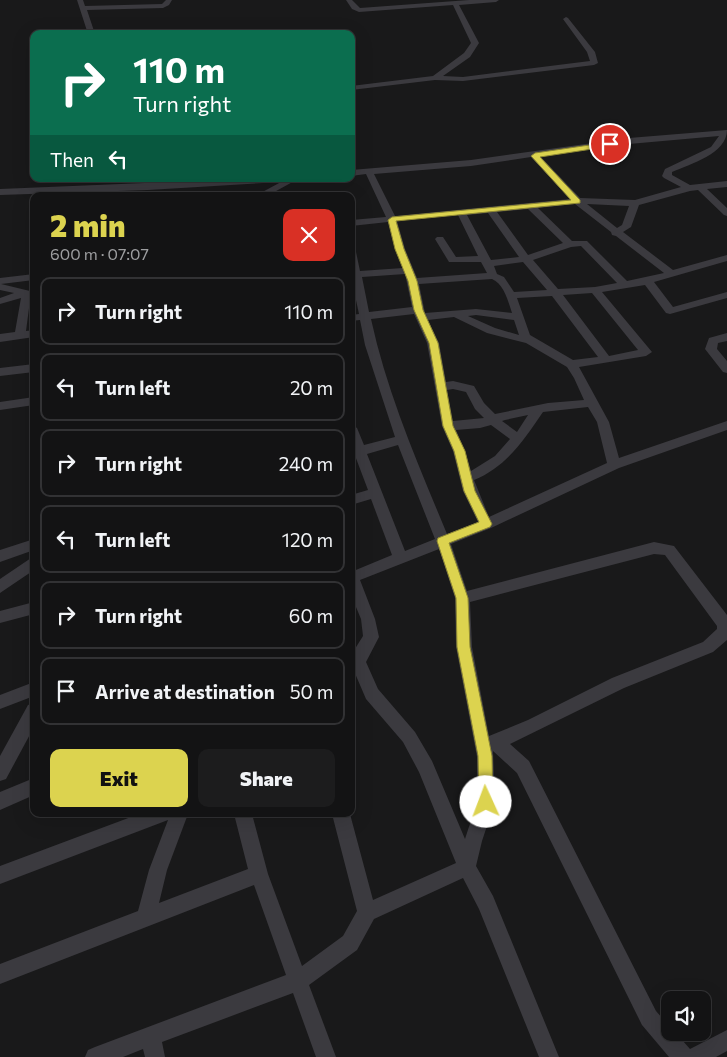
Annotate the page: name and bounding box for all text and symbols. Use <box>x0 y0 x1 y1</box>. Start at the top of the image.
text: 110 m <box>133 47 225 90</box>
icon: right <box>50 50 115 115</box>
text: Turn right <box>133 90 231 117</box>
pin <box>589 123 631 165</box>
icon: arrive <box>596 130 624 158</box>
icon: left <box>104 145 132 173</box>
text: Then <box>50 148 94 171</box>
text: 2 min <box>50 206 125 243</box>
button: close <box>283 209 335 261</box>
text: 600 m · 07:07 <box>50 244 149 263</box>
icon: right <box>52 297 80 325</box>
text: Turn right <box>95 300 182 323</box>
text: 110 m <box>284 300 333 323</box>
icon: left <box>52 373 80 401</box>
text: Turn left <box>95 376 170 399</box>
text: 20 m <box>290 376 333 399</box>
icon: right <box>52 449 80 477</box>
text: Turn right <box>95 452 182 475</box>
text: 240 m <box>279 452 333 475</box>
icon: left <box>52 525 80 553</box>
text: Turn left <box>95 528 170 551</box>
text: 120 m <box>282 528 333 551</box>
icon: right <box>52 601 80 629</box>
text: Turn right <box>95 604 182 627</box>
text: 60 m <box>289 604 333 627</box>
icon: arrive <box>52 677 80 705</box>
text: Arrive at destination <box>95 680 275 703</box>
text: 50 m <box>290 680 333 703</box>
button: Exit <box>50 749 188 807</box>
button: Share <box>198 749 335 807</box>
position arrow <box>459 775 511 827</box>
map controls <box>661 991 711 1041</box>
button: sound <box>661 991 711 1041</box>

